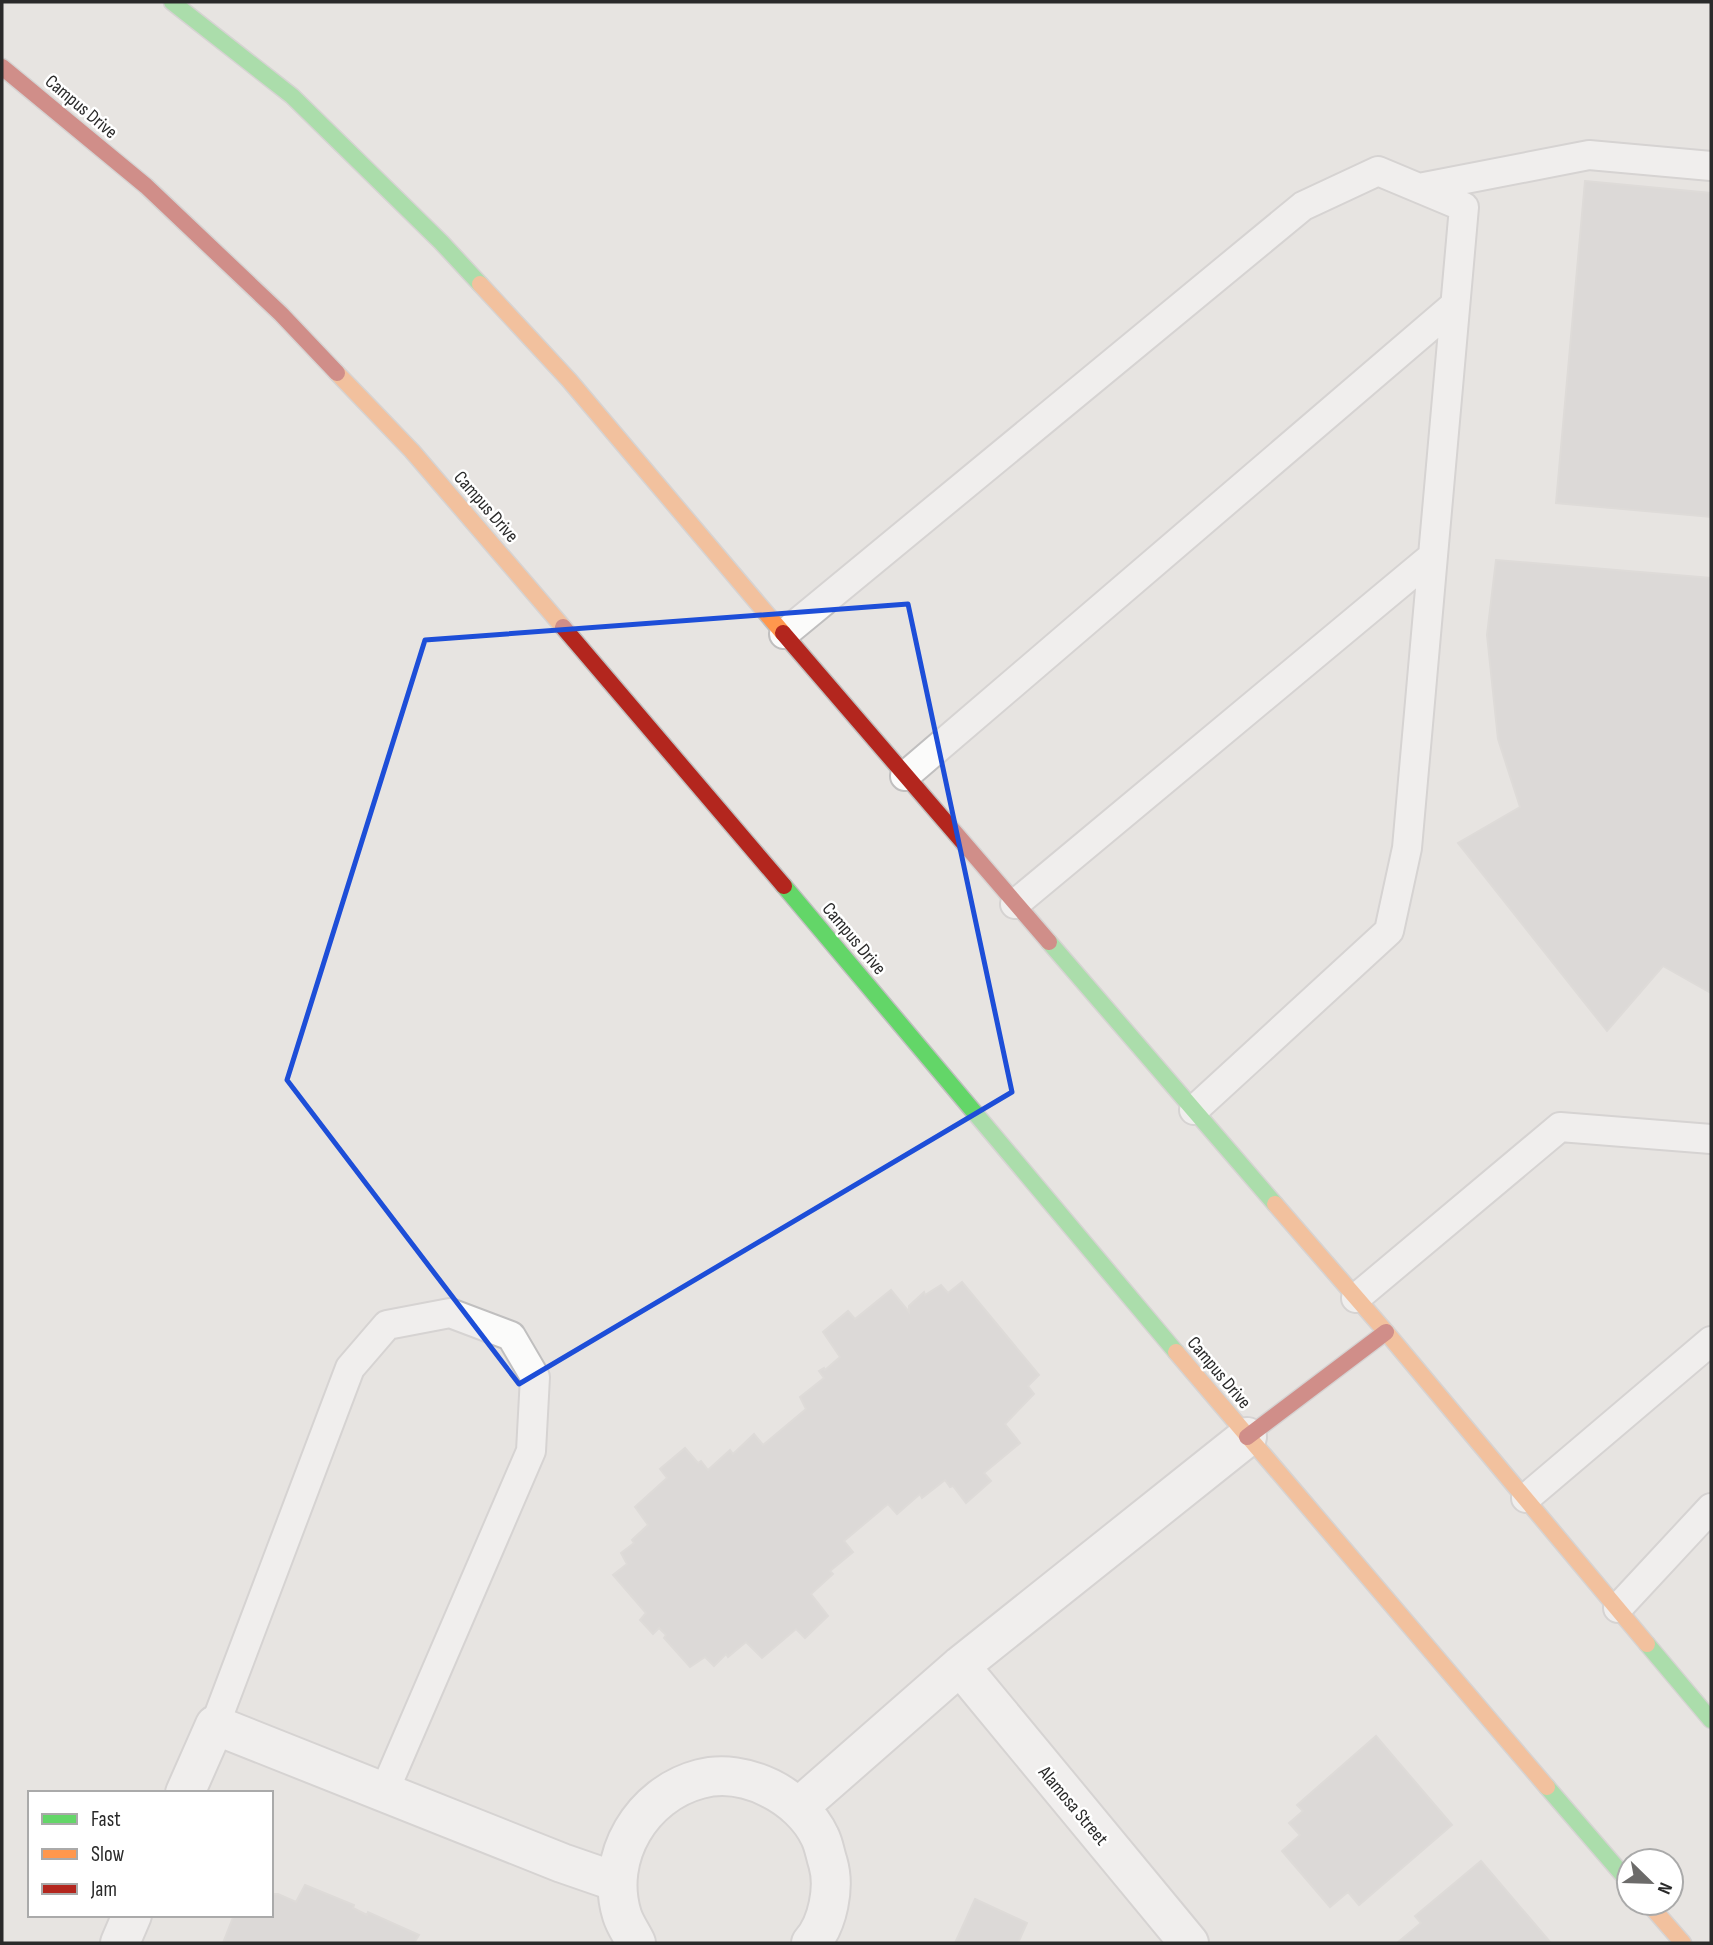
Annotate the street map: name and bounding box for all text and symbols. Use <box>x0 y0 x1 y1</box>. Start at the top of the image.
street label: Campus Drive <box>40 70 122 144</box>
street label: Campus Drive <box>449 467 523 547</box>
street label: Campus Drive <box>817 898 891 980</box>
street label: Campus Drive <box>1182 1332 1256 1414</box>
street label: Alamosa Street <box>1032 1761 1113 1850</box>
legend <box>28 1791 273 1917</box>
text: Fast <box>91 1807 121 1832</box>
text: Slow <box>91 1842 125 1867</box>
north arrow <box>1615 1847 1685 1917</box>
text: Jam <box>90 1877 117 1902</box>
text: N <box>1652 1879 1677 1897</box>

